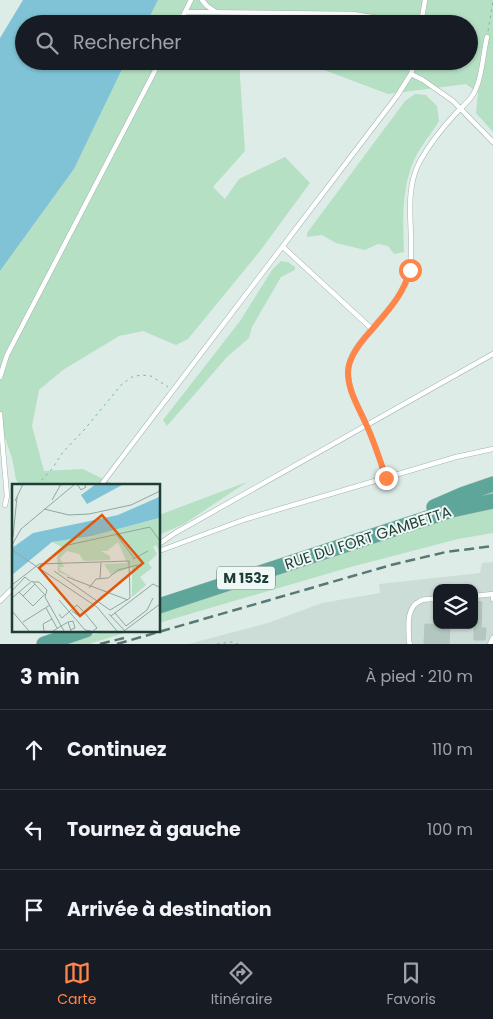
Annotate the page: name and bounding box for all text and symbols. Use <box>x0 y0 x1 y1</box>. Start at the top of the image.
search box <box>15 15 478 70</box>
icon: search <box>33 29 61 57</box>
text: Rechercher <box>73 29 181 56</box>
route start <box>399 259 422 282</box>
route end <box>375 467 398 490</box>
inset map <box>12 484 160 632</box>
street label: RUE DU FORT GAMBETTA <box>282 501 454 574</box>
road number: M 153z <box>217 566 275 590</box>
map controls <box>433 584 478 629</box>
button: layers <box>433 584 478 629</box>
text: 3 min <box>20 662 80 691</box>
text: À pied · 210 m <box>365 665 473 688</box>
icon: ahead <box>20 736 48 764</box>
text: Continuez <box>67 736 166 763</box>
text: 110 m <box>432 738 473 761</box>
icon: left <box>20 816 48 844</box>
text: Tournez à gauche <box>67 816 241 843</box>
text: 100 m <box>427 818 473 841</box>
icon: arrive <box>20 896 48 924</box>
text: Arrivée à destination <box>67 896 272 923</box>
tab: Carte <box>57 959 96 1010</box>
tab: Itinéraire <box>211 959 272 1010</box>
tab: Favoris <box>387 959 436 1010</box>

